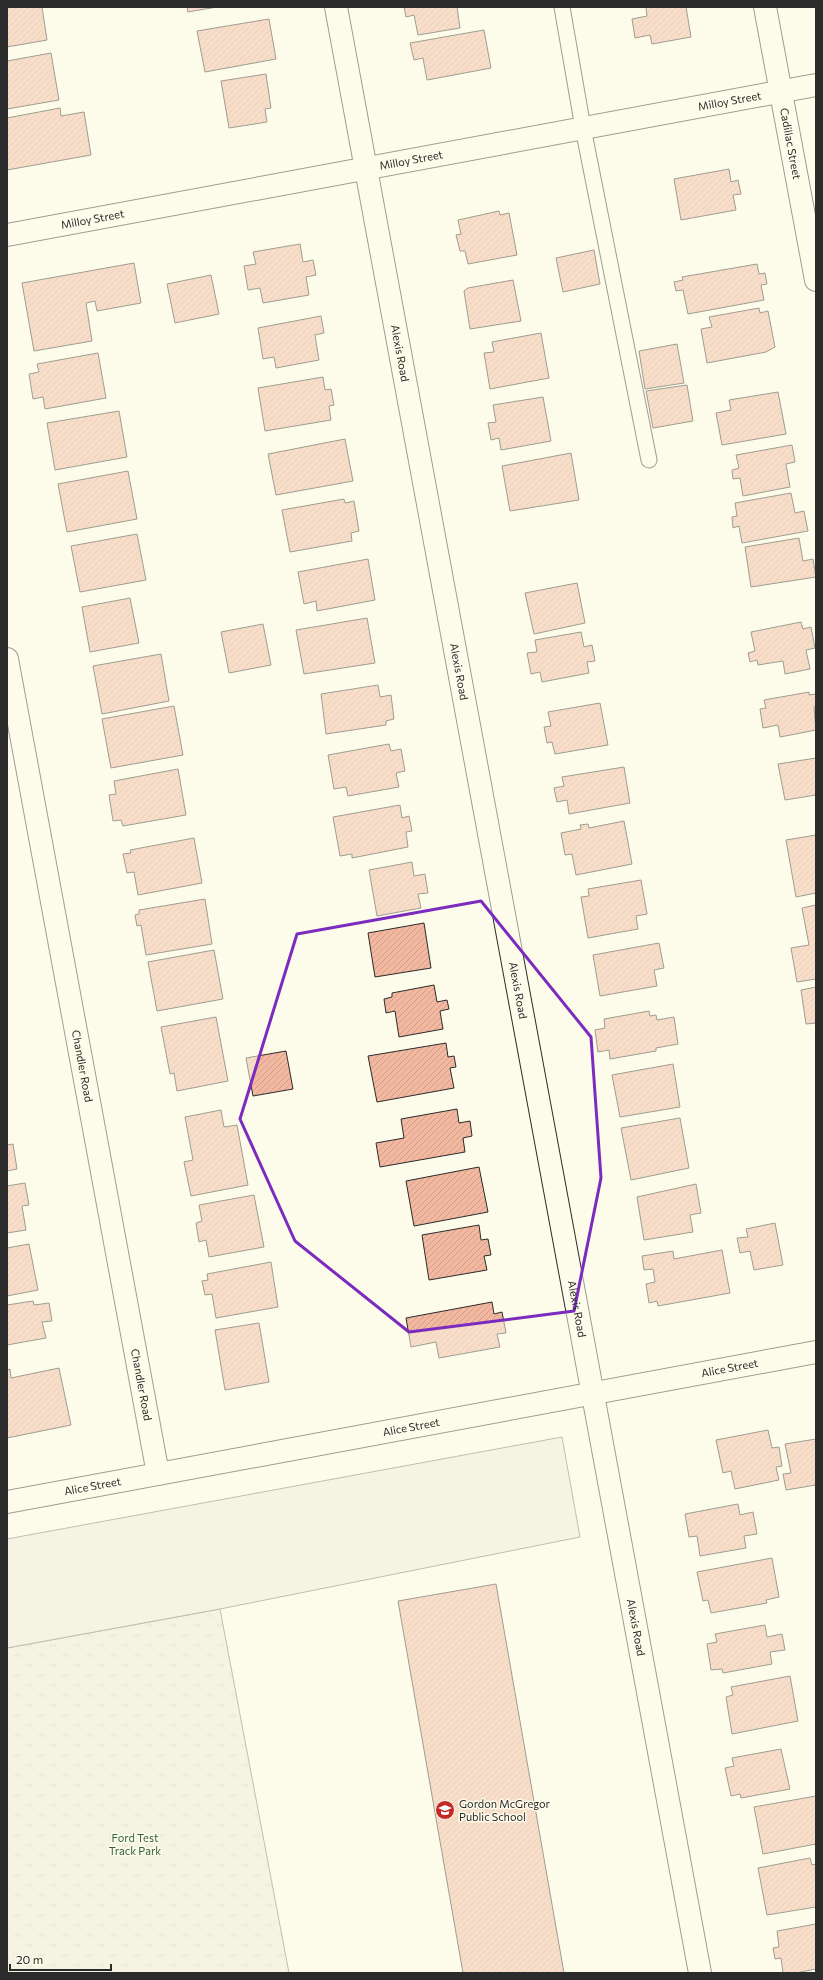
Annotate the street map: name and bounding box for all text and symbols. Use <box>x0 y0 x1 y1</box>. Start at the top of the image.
street label: Milloy Street <box>697 88 763 113</box>
street label: Cadillac Street <box>778 107 804 181</box>
street label: Milloy Street <box>378 147 444 172</box>
street label: Milloy Street <box>60 206 126 231</box>
street label: Alexis Road <box>389 323 412 383</box>
street label: Alexis Road <box>448 642 471 701</box>
street label: Alexis Road <box>507 961 530 1020</box>
street label: Chandler Road <box>70 1029 96 1103</box>
street label: Alexis Road <box>566 1279 589 1338</box>
street label: Chandler Road <box>129 1347 155 1422</box>
street label: Alice Street <box>700 1356 760 1379</box>
street label: Alice Street <box>381 1415 441 1438</box>
street label: Alice Street <box>63 1474 122 1497</box>
street label: Alexis Road <box>625 1598 648 1657</box>
place label: Gordon McGregor Public School <box>459 1797 551 1823</box>
school or university icon: Gordon McGregor Public School <box>434 1799 456 1821</box>
park label: Ford Test Track Park <box>109 1831 161 1857</box>
scale bar <box>10 1946 111 1972</box>
text: 20 m <box>16 1952 43 1966</box>

